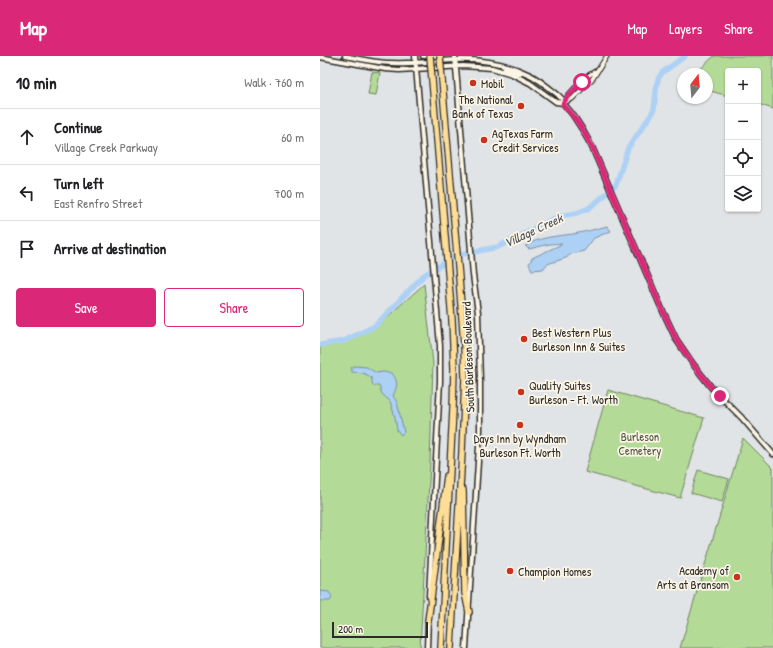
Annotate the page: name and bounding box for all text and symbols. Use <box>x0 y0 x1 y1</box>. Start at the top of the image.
text: Map <box>20 15 47 41</box>
text: Map <box>627 19 647 38</box>
text: Layers <box>669 19 702 38</box>
text: Share <box>724 19 753 38</box>
north arrow <box>677 68 713 104</box>
map controls <box>725 68 761 212</box>
button: + <box>725 68 761 104</box>
text: 10 min <box>16 71 57 94</box>
text: Walk · 760 m <box>244 73 304 91</box>
route start <box>573 73 591 91</box>
place label: Mobil <box>481 75 505 92</box>
marker: Mobil <box>468 78 478 88</box>
place label: The National Bank of Texas <box>452 91 514 122</box>
marker: The National Bank of Texas <box>516 101 526 111</box>
button: − <box>725 104 761 140</box>
text: Continue <box>54 117 102 138</box>
place label: AgTexas Farm Credit Services <box>492 125 559 156</box>
icon: ahead <box>16 126 38 148</box>
text: 60 m <box>281 128 304 146</box>
marker: AgTexas Farm Credit Services <box>479 135 489 145</box>
text: Village Creek Parkway <box>54 138 158 156</box>
button: locate <box>725 140 761 176</box>
text: Turn left <box>54 173 104 194</box>
button: layers <box>725 176 761 212</box>
icon: left <box>16 182 38 204</box>
text: 700 m <box>274 184 304 202</box>
text: East Renfro Street <box>54 194 142 212</box>
water label: Village Creek <box>501 208 567 252</box>
icon: arrive <box>16 238 38 260</box>
text: Arrive at destination <box>54 238 166 259</box>
button: Save <box>16 288 156 327</box>
button: Share <box>164 288 304 327</box>
street label: South Burleson Boulevard <box>458 301 478 413</box>
place label: Best Western Plus Burleson Inn & Suites <box>532 324 626 355</box>
marker: Best Western Plus Burleson Inn & Suites <box>519 334 529 344</box>
place label: Quality Suites Burleson - Ft. Worth <box>529 377 618 408</box>
marker: Quality Suites Burleson - Ft. Worth <box>516 387 526 397</box>
route end <box>711 387 729 405</box>
marker: Days Inn by Wyndham Burleson Ft. Worth <box>515 420 525 430</box>
park label: Burleson Cemetery <box>619 428 661 459</box>
place label: Days Inn by Wyndham Burleson Ft. Worth <box>474 430 566 461</box>
place label: Academy of Arts at Bransom <box>657 562 730 593</box>
place label: Champion Homes <box>518 563 592 580</box>
marker: Champion Homes <box>505 566 515 576</box>
marker: Academy of Arts at Bransom <box>732 572 742 582</box>
scale bar <box>332 620 428 639</box>
text: 200 m <box>338 622 363 636</box>

